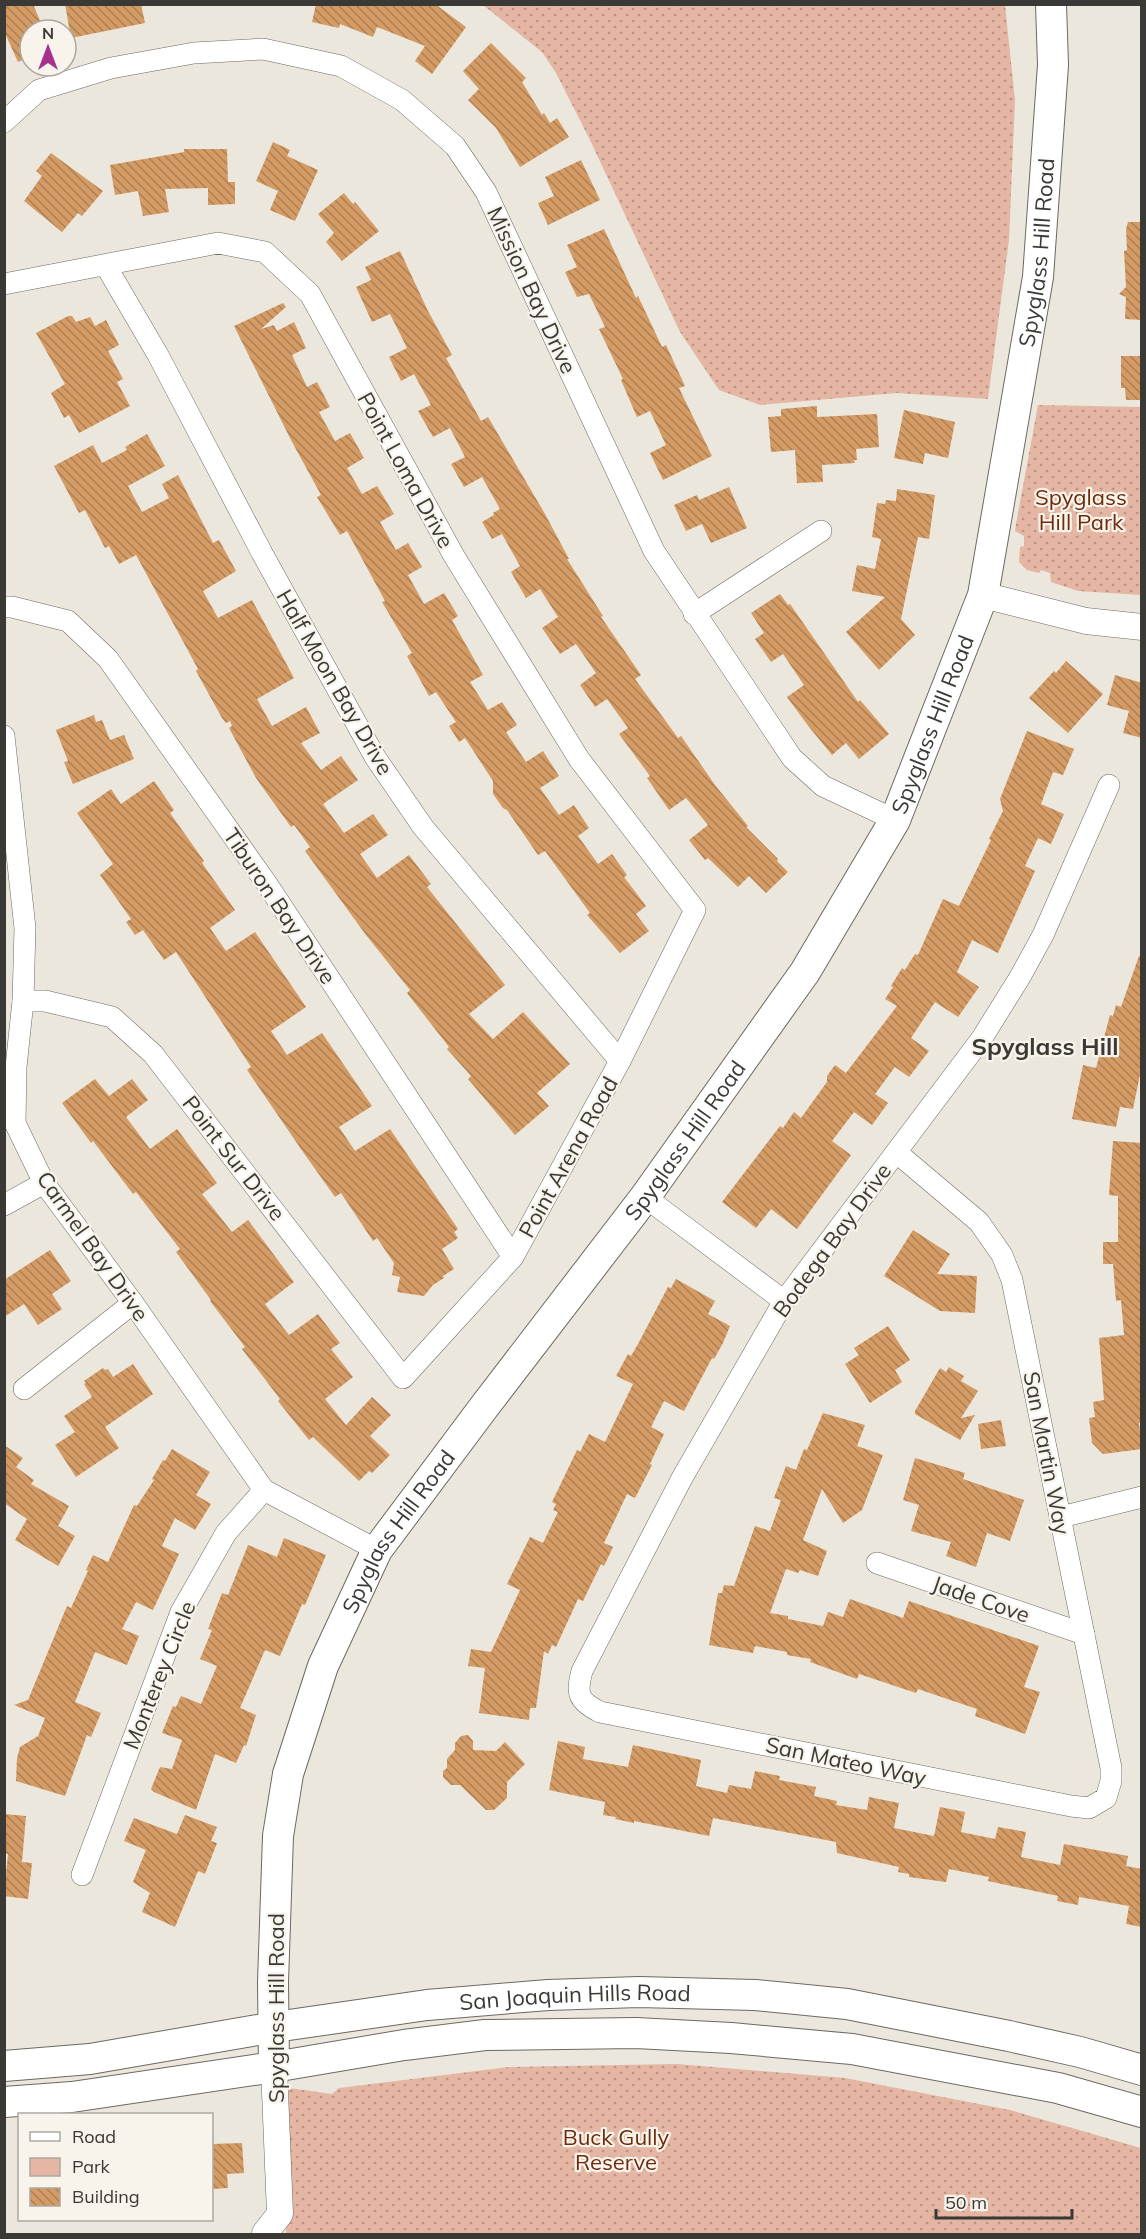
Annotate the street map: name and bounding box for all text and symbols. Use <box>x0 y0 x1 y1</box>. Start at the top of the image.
north arrow <box>18 18 78 78</box>
text: N <box>42 23 54 43</box>
street label: Spyglass Hill Road <box>1012 157 1060 349</box>
street label: Mission Bay Drive <box>481 202 583 378</box>
street label: Point Loma Drive <box>352 387 460 553</box>
park label: Spyglass Hill Park <box>1035 483 1127 536</box>
street label: Half Moon Bay Drive <box>270 584 400 780</box>
street label: Spyglass Hill Road <box>885 631 980 818</box>
street label: Tiburon Bay Drive <box>217 823 343 989</box>
district label: Spyglass Hill <box>972 1031 1118 1061</box>
street label: Spyglass Hill Road <box>618 1055 752 1226</box>
street label: Point Arena Road <box>512 1072 624 1242</box>
street label: Point Sur Drive <box>176 1090 292 1226</box>
street label: Bodega Bay Drive <box>767 1158 897 1322</box>
street label: Carmel Bay Drive <box>31 1166 155 1326</box>
street label: San Martin Way <box>1017 1369 1077 1537</box>
street label: Spyglass Hill Road <box>335 1444 461 1618</box>
street label: Jade Cove <box>928 1569 1034 1629</box>
street label: Monterey Circle <box>117 1597 201 1753</box>
street label: San Mateo Way <box>763 1730 929 1792</box>
street label: Spyglass Hill Road <box>262 1913 290 2103</box>
street label: San Joaquin Hills Road <box>458 1978 691 2016</box>
legend <box>18 2113 213 2221</box>
park label: Buck Gully Reserve <box>563 2123 670 2176</box>
text: Road <box>72 2125 116 2148</box>
text: Park <box>72 2155 111 2178</box>
scale bar <box>936 2182 1072 2220</box>
text: Building <box>72 2185 140 2208</box>
text: 50 m <box>945 2191 987 2214</box>

